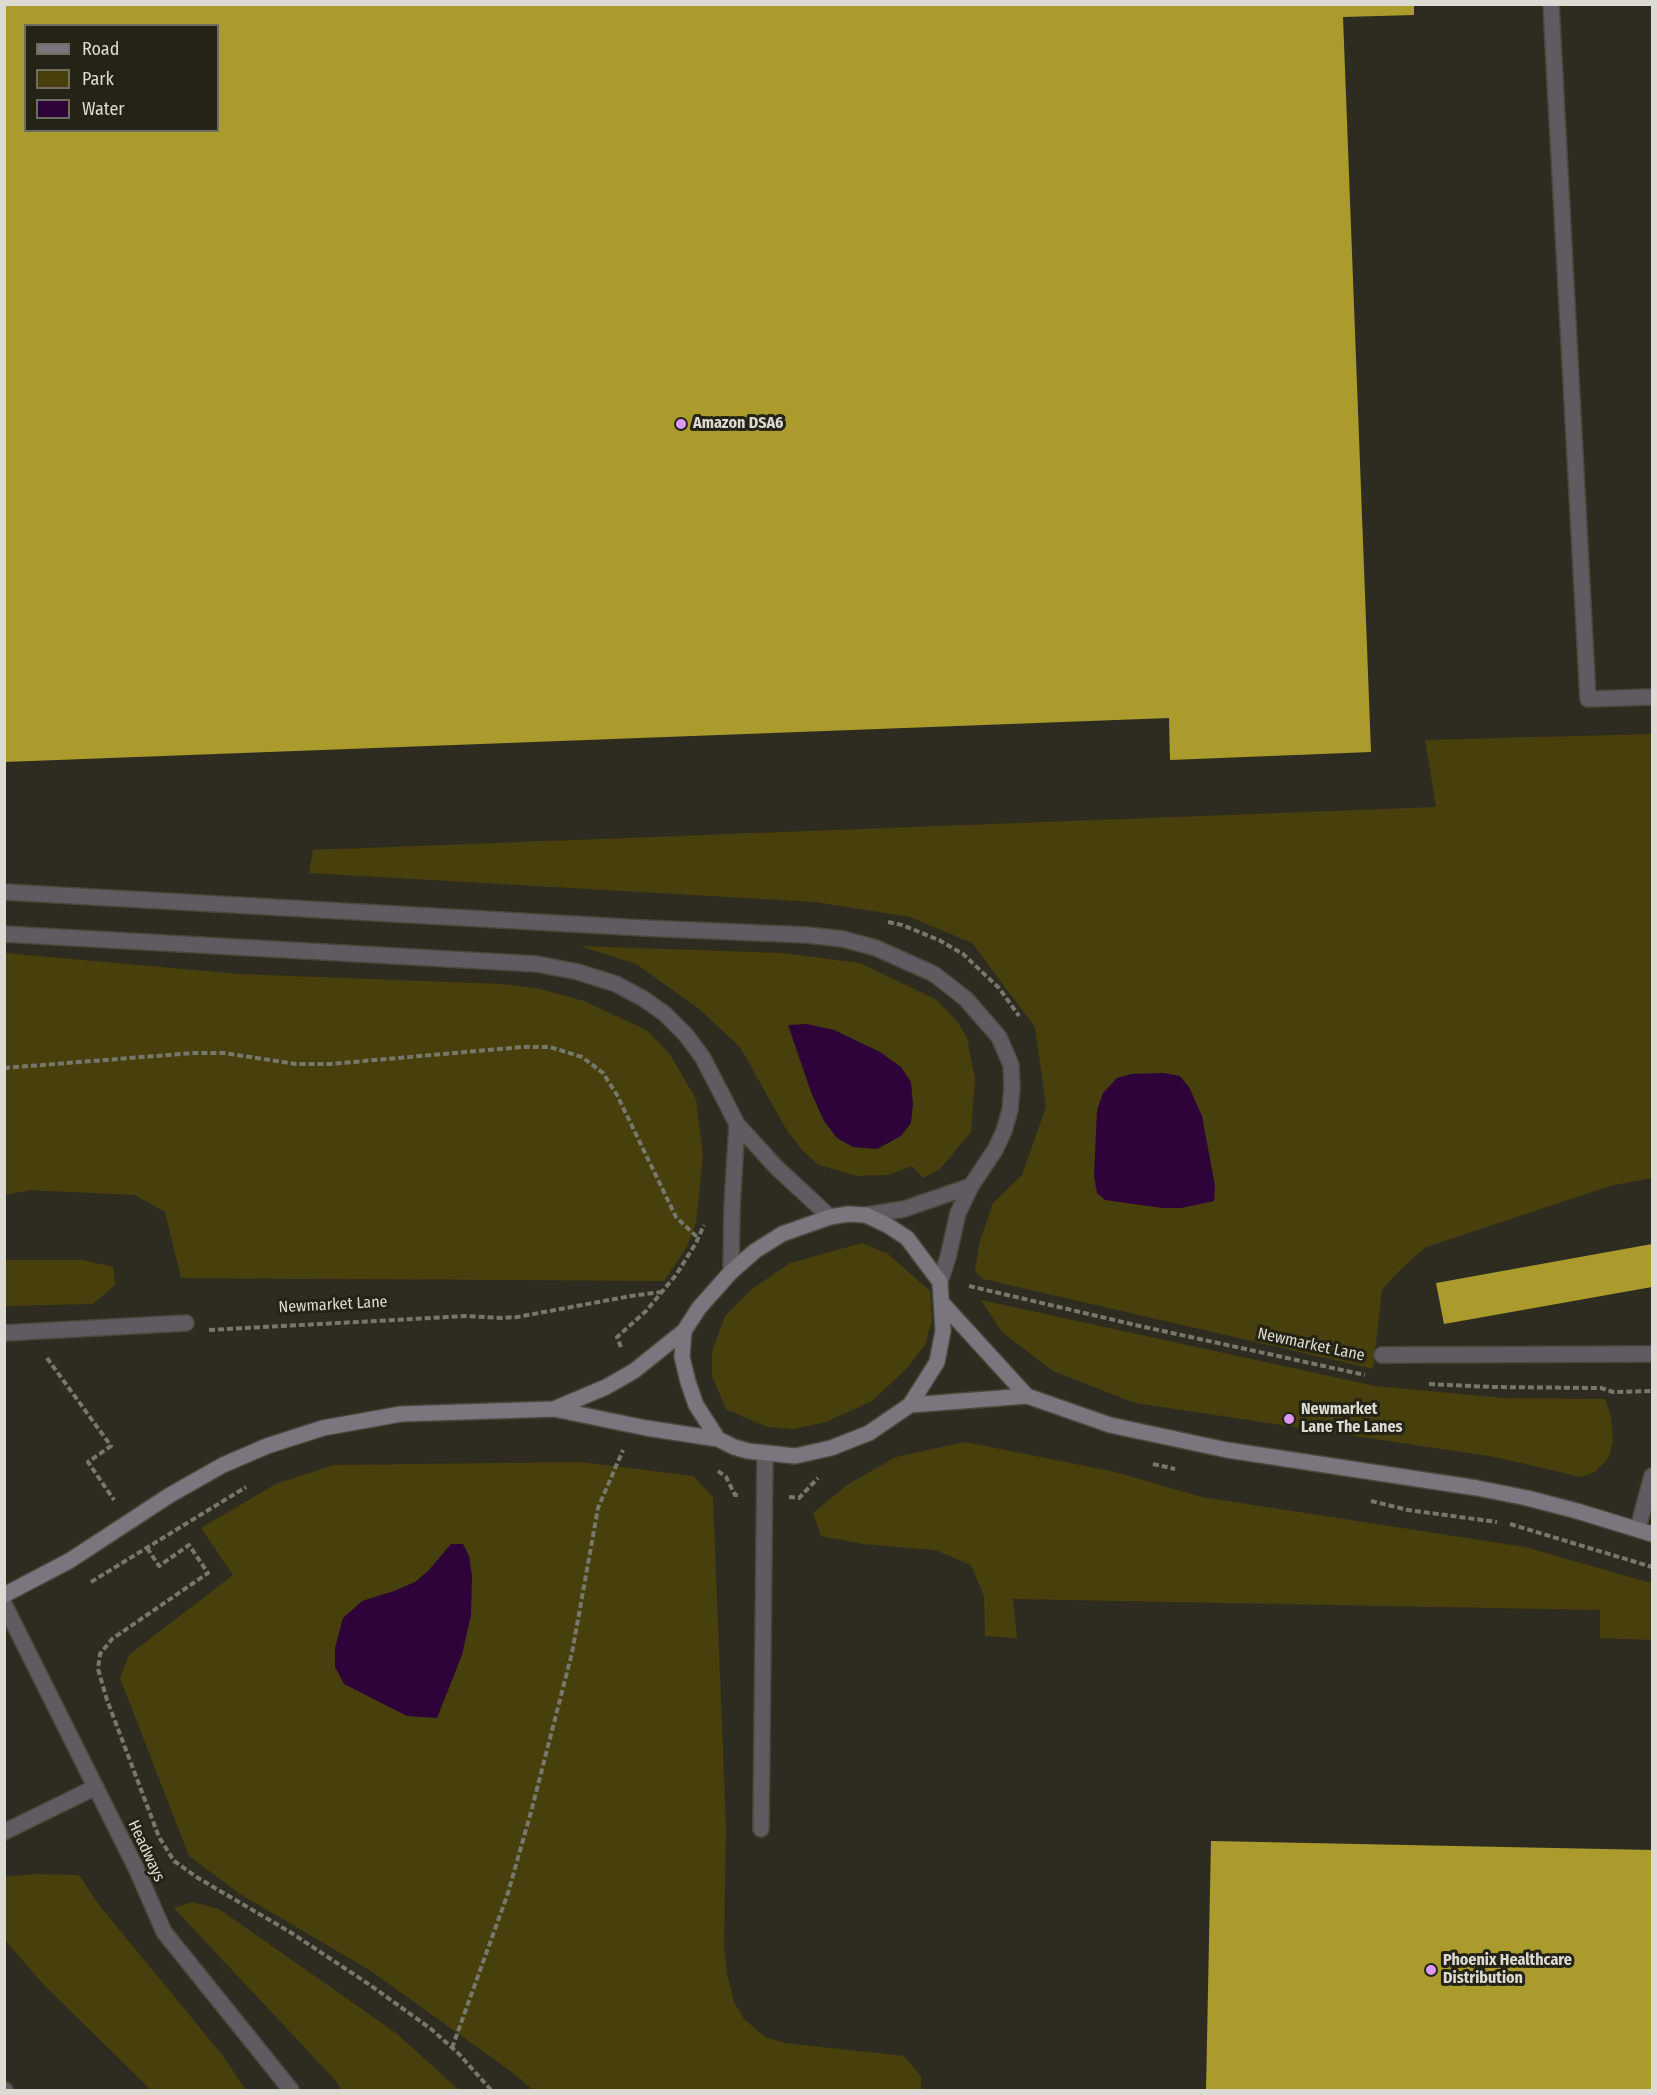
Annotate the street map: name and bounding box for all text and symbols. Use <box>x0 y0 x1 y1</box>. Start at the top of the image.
legend <box>24 24 219 132</box>
text: Road <box>82 38 119 60</box>
text: Park <box>82 68 114 90</box>
text: Water <box>82 98 125 120</box>
place label: Amazon DSA6 <box>693 414 783 434</box>
marker: Amazon DSA6 <box>674 417 688 431</box>
street label: Newmarket Lane <box>278 1293 388 1317</box>
street label: Newmarket Lane <box>1256 1324 1366 1366</box>
place label: Newmarket Lane The Lanes <box>1301 1400 1403 1438</box>
marker: Newmarket Lane The Lanes <box>1282 1412 1296 1426</box>
street label: Headways <box>123 1817 169 1885</box>
place label: Phoenix Healthcare Distribution <box>1443 1951 1572 1989</box>
marker: Phoenix Healthcare Distribution <box>1424 1963 1438 1977</box>

